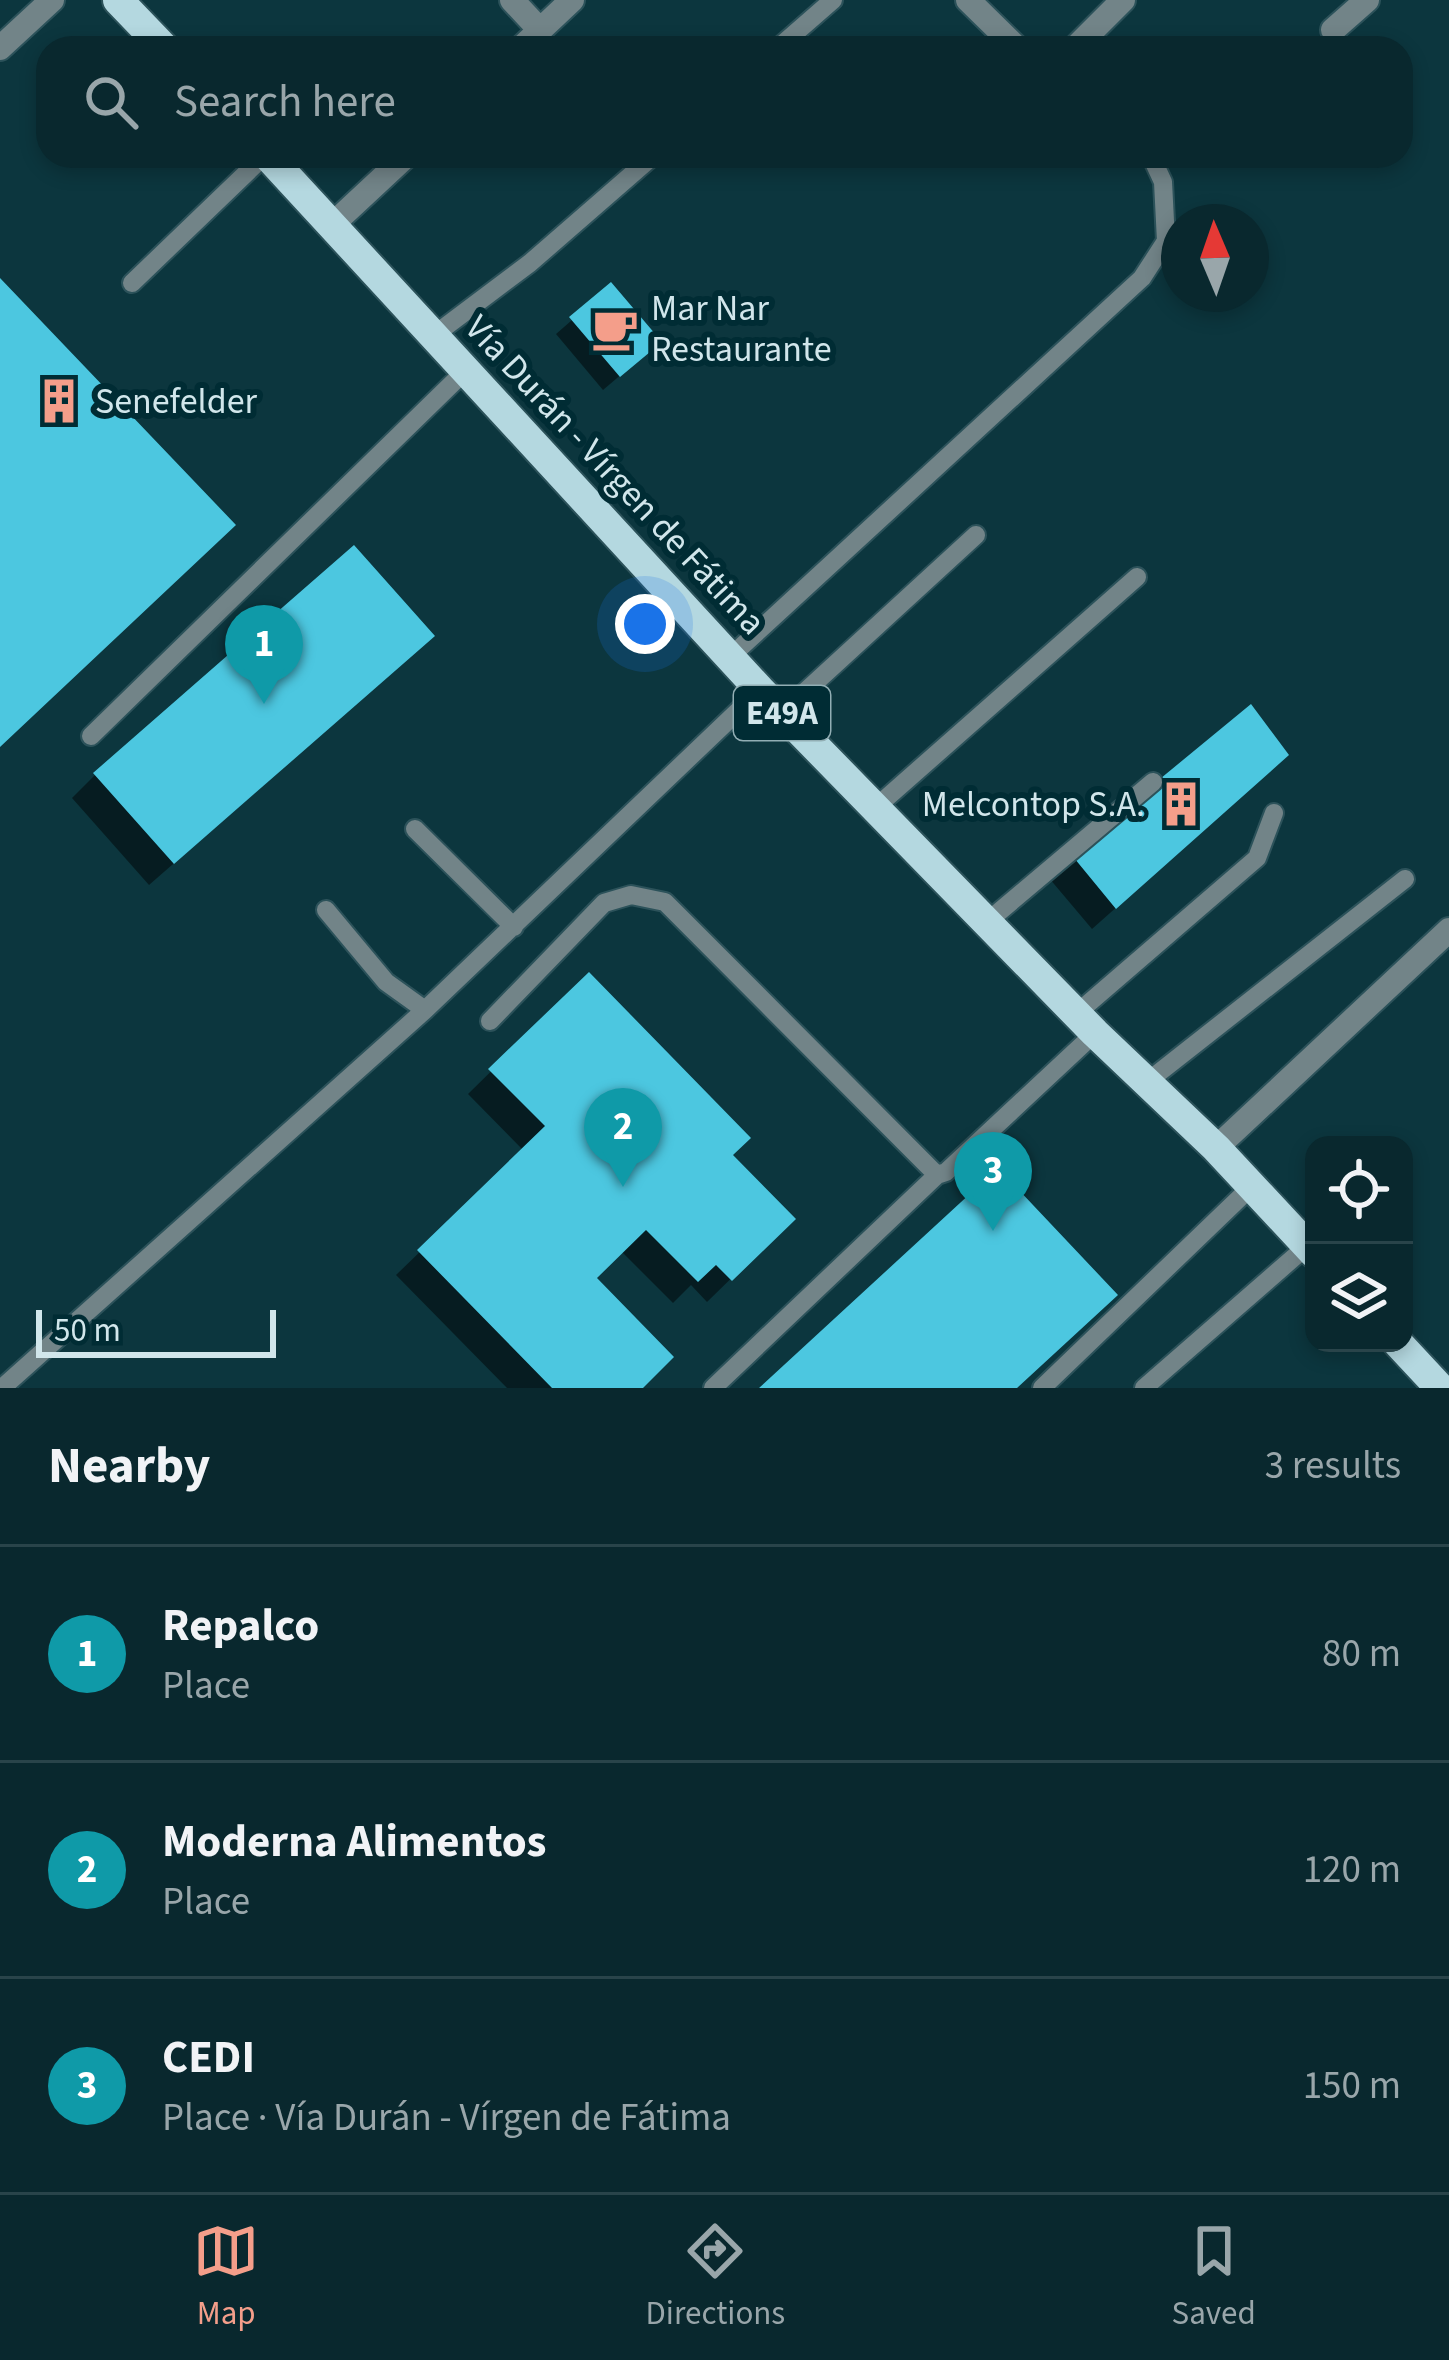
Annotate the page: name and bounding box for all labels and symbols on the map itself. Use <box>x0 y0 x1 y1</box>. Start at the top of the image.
north arrow <box>1161 204 1269 312</box>
place label: Mar Nar Restaurante <box>651 283 831 375</box>
street label: Vía Durán - Vírgen de Fátima <box>453 304 777 646</box>
cafe icon: Mar Nar Restaurante <box>590 304 640 354</box>
building icon: Senefelder <box>34 376 84 426</box>
place label: Senefelder <box>95 376 258 427</box>
your location <box>615 594 675 654</box>
pin: 1 <box>225 605 303 704</box>
road number: E49A <box>734 686 830 740</box>
place label: Melcontop S.A. <box>922 779 1145 830</box>
building icon: Melcontop S.A. <box>1156 779 1206 829</box>
pin: 2 <box>584 1088 662 1187</box>
pin: 3 <box>954 1132 1032 1231</box>
scale bar <box>36 1304 276 1357</box>

